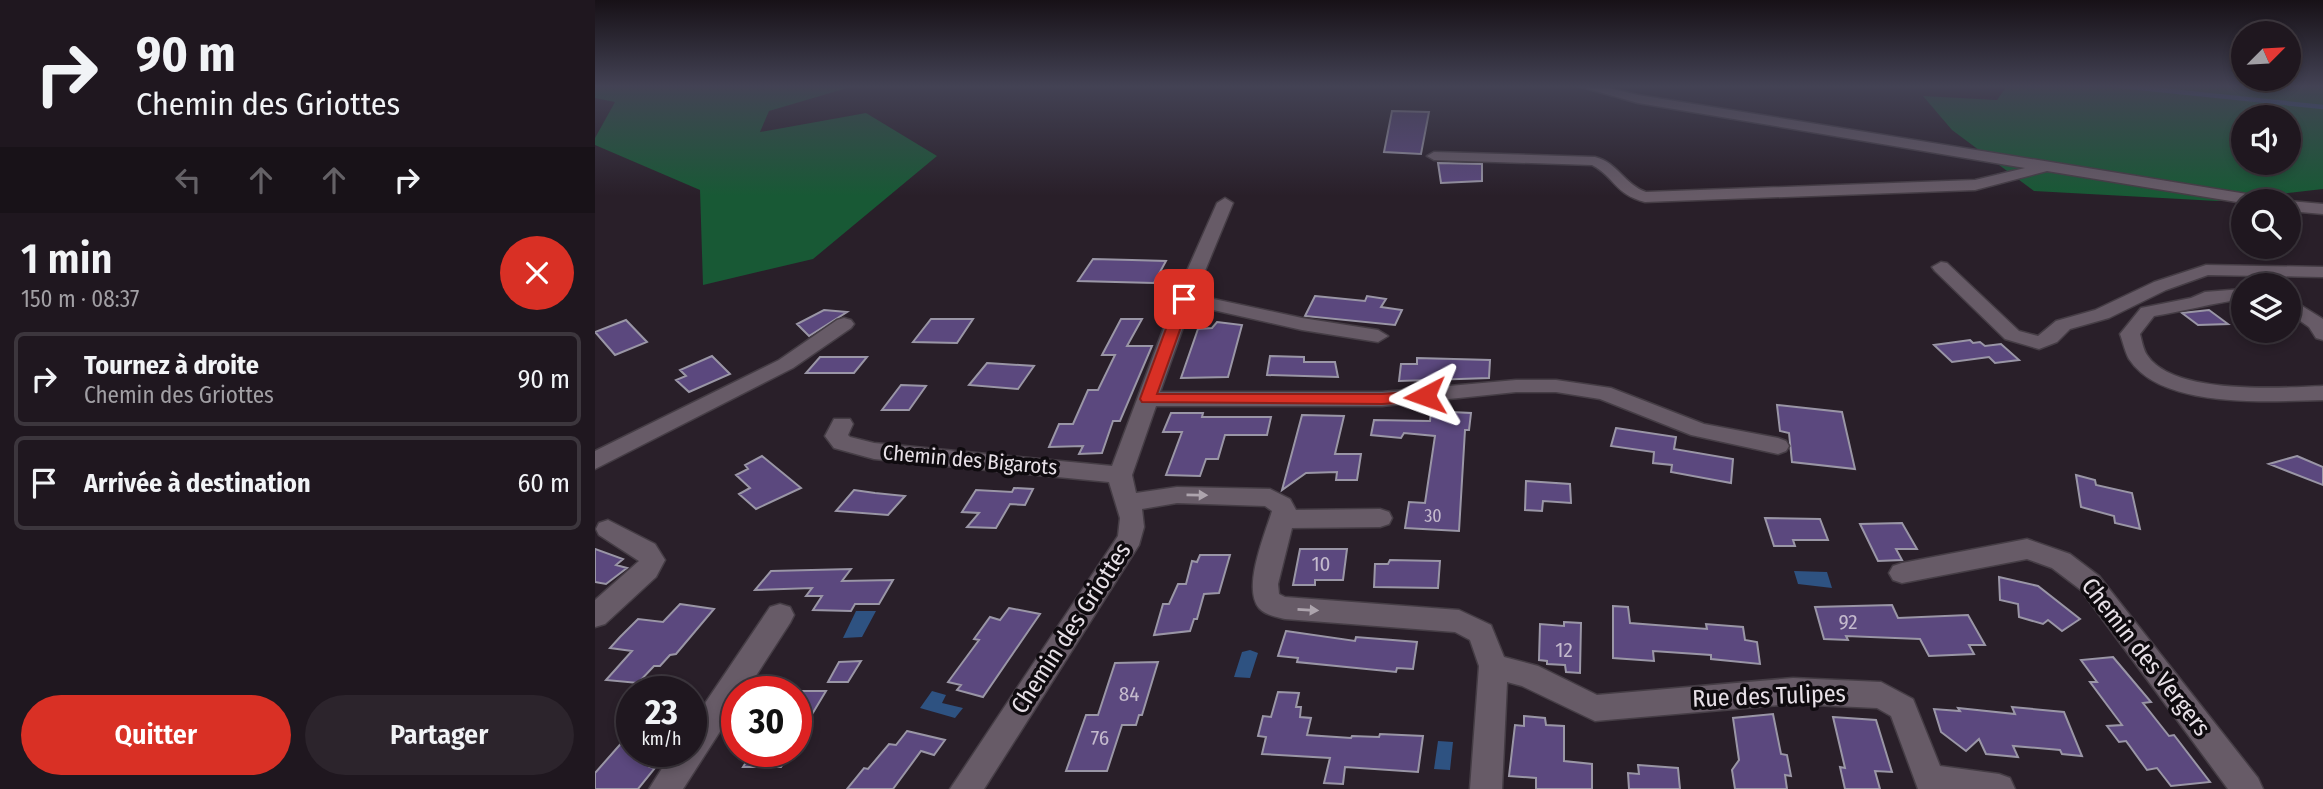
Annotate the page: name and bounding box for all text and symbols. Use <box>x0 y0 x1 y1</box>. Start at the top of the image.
north arrow <box>2231 21 2301 91</box>
map controls <box>2231 21 2301 343</box>
text: 90 m <box>136 25 236 84</box>
icon: right <box>21 28 112 119</box>
text: Chemin des Griottes <box>136 85 400 123</box>
button: sound <box>2231 105 2301 175</box>
icon: left <box>169 161 207 199</box>
icon: ahead <box>242 161 280 199</box>
icon: ahead <box>315 161 353 199</box>
icon: right <box>388 161 426 199</box>
button: search <box>2231 189 2301 259</box>
text: 1 min <box>21 234 112 284</box>
button: close <box>500 236 574 310</box>
pin <box>1154 269 1214 329</box>
button: layers <box>2231 273 2301 343</box>
icon: arrive <box>1165 280 1203 318</box>
text: 150 m · 08:37 <box>21 285 139 313</box>
text: Tournez à droite <box>84 350 259 381</box>
position arrow <box>1388 359 1462 433</box>
icon: right <box>25 360 63 398</box>
text: 90 m <box>518 364 570 395</box>
text: Chemin des Griottes <box>84 381 274 409</box>
street label: Chemin des Bigarots <box>882 439 1058 481</box>
icon: arrive <box>25 464 63 502</box>
text: Arrivée à destination <box>84 468 311 499</box>
text: 60 m <box>517 468 570 499</box>
one-way arrow <box>1187 489 1209 501</box>
house number: 30 <box>1424 505 1442 527</box>
street label: Chemin des Griottes <box>1005 537 1137 719</box>
house number: 10 <box>1311 551 1331 577</box>
street label: Chemin des Vergers <box>2076 573 2216 741</box>
one-way arrow <box>1297 604 1319 615</box>
house number: 92 <box>1838 609 1858 635</box>
house number: 12 <box>1555 637 1573 663</box>
speed limit sign: 30 <box>721 676 812 767</box>
street label: Rue des Tulipes <box>1692 679 1846 713</box>
house number: 84 <box>1119 681 1139 707</box>
text: 23 <box>645 691 678 733</box>
button: Quitter <box>21 695 291 775</box>
button: Partager <box>305 695 574 775</box>
house number: 76 <box>1091 725 1109 751</box>
text: km/h <box>641 728 682 750</box>

